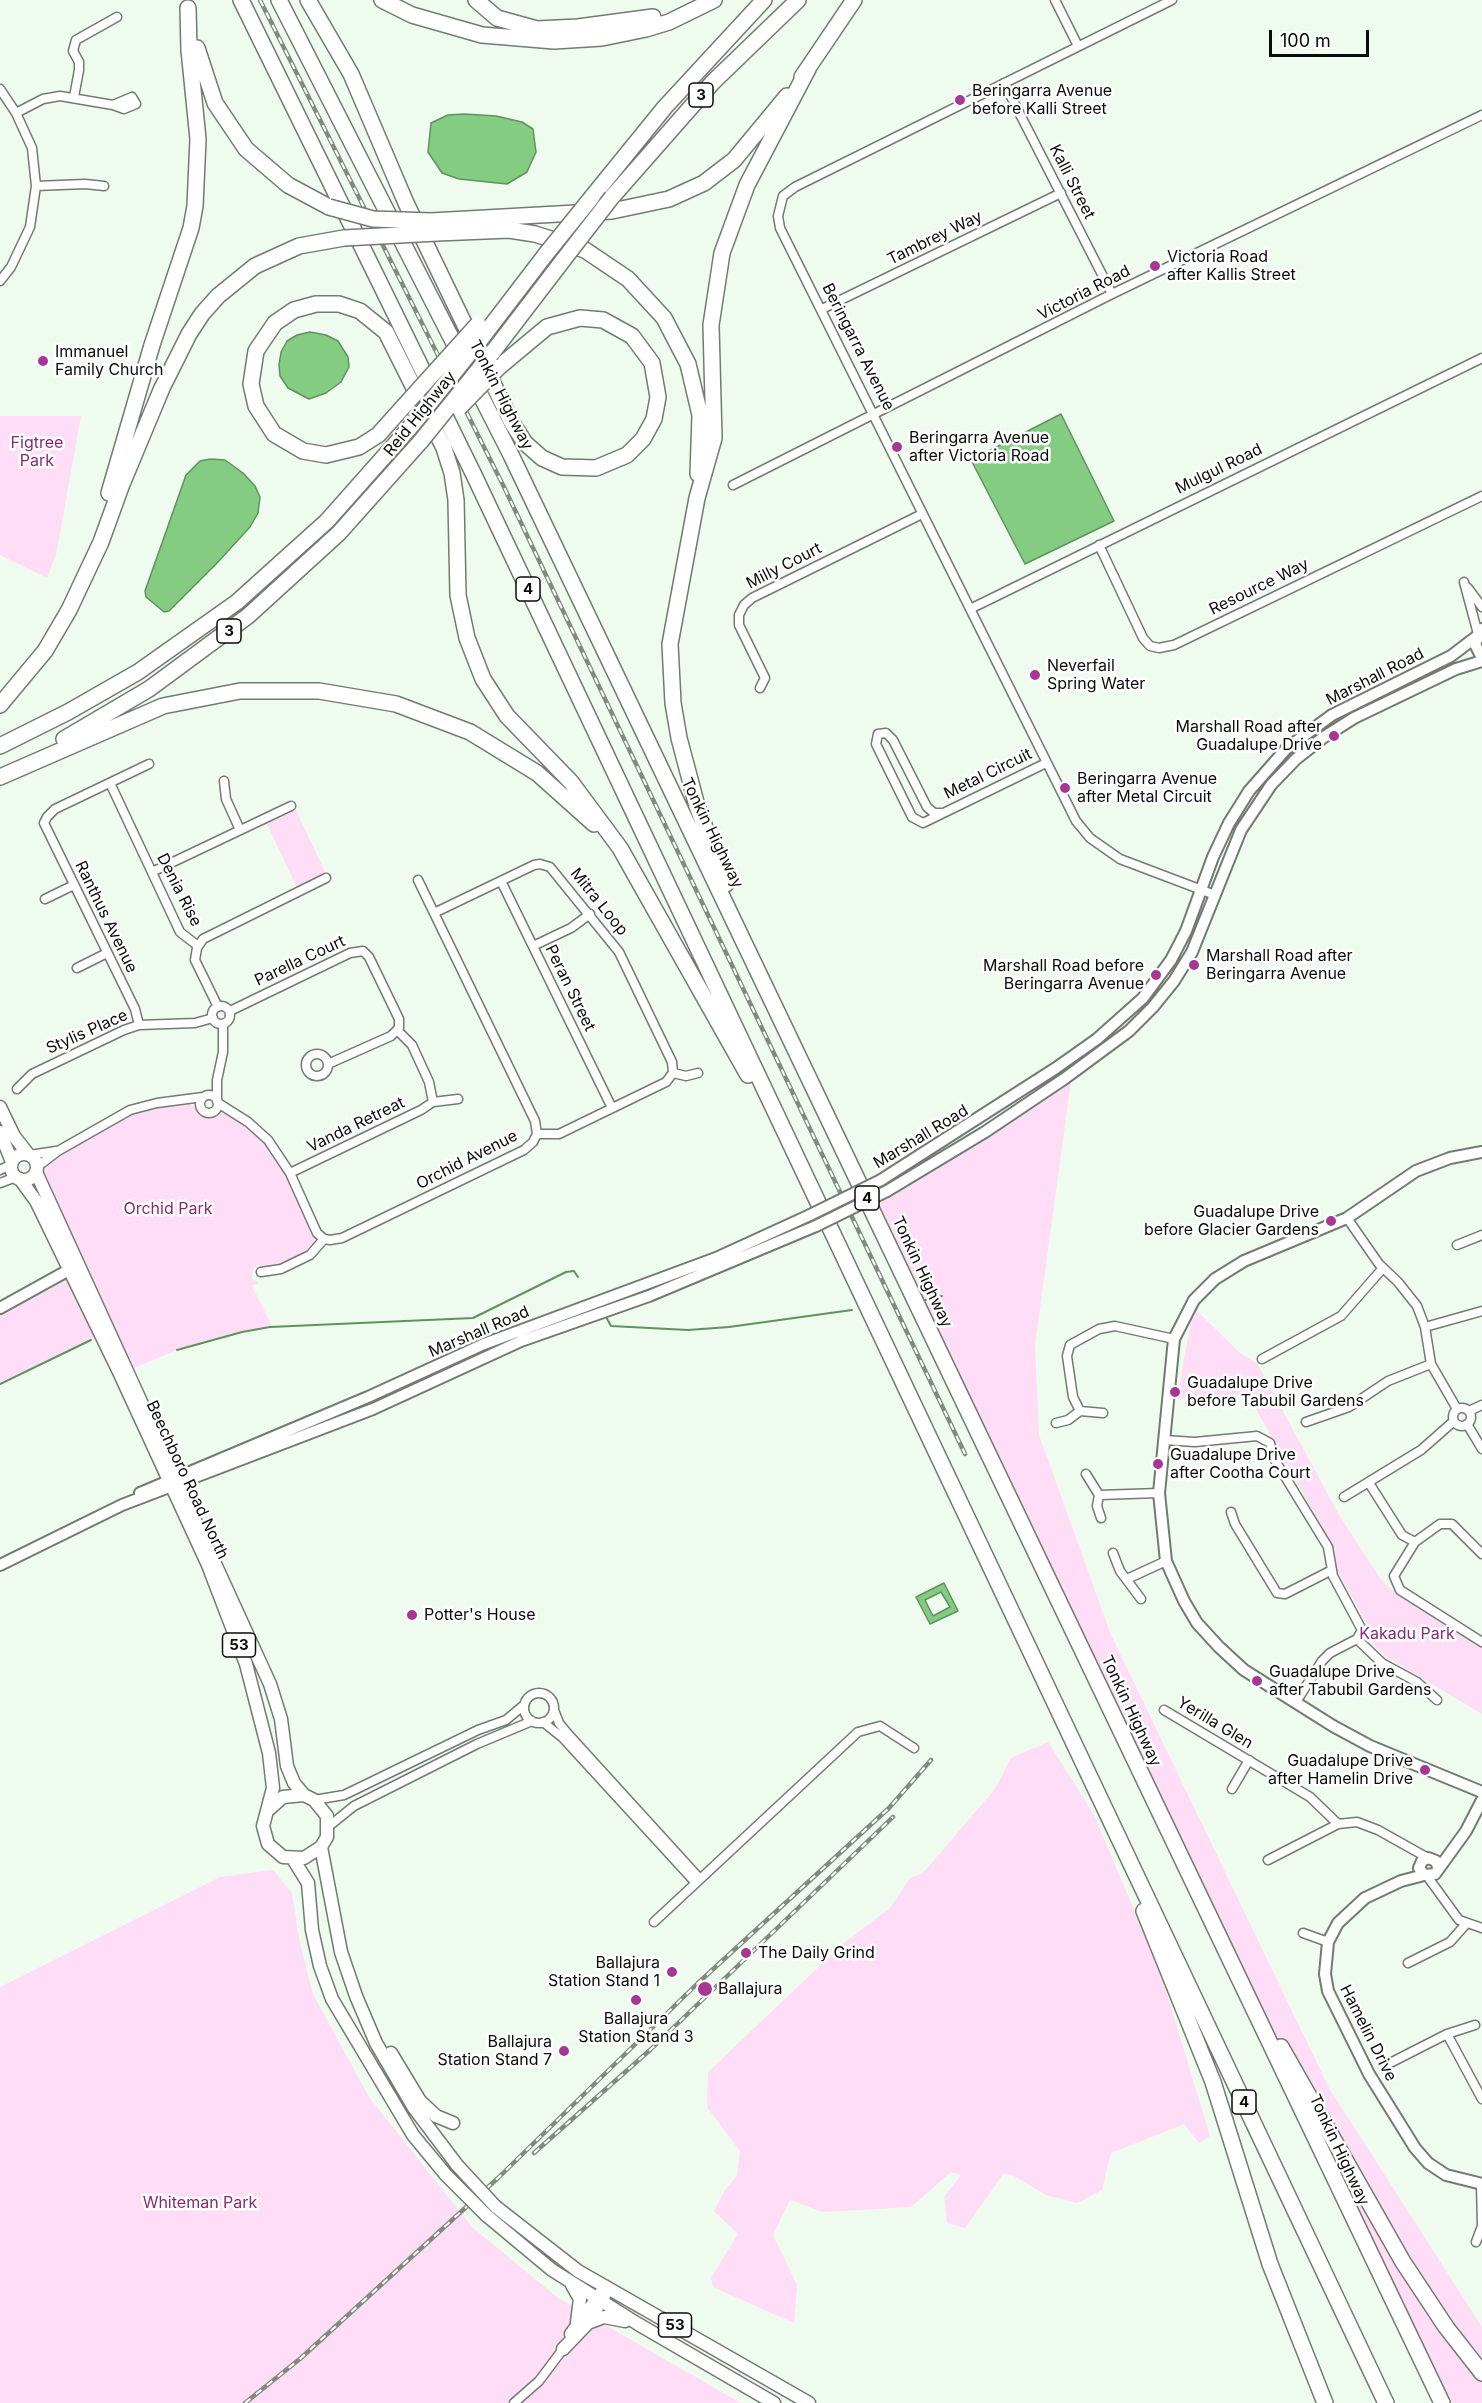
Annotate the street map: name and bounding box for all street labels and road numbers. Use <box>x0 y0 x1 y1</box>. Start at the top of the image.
road number: 3 <box>689 83 713 107</box>
street label: Kalli Street <box>1045 142 1099 222</box>
street label: Tambrey Way <box>885 207 985 269</box>
street label: Victoria Road <box>1035 262 1133 324</box>
street label: Beringarra Avenue <box>818 280 898 414</box>
street label: Tonkin Highway <box>465 337 537 453</box>
street label: Reid Highway <box>380 368 460 460</box>
street label: Mulgul Road <box>1173 440 1265 498</box>
street label: Milly Court <box>743 539 825 593</box>
street label: Resource Way <box>1206 555 1312 619</box>
road number: 4 <box>516 577 540 601</box>
road number: 3 <box>217 619 241 643</box>
street label: Marshall Road <box>1323 644 1427 710</box>
street label: Metal Circuit <box>941 744 1035 804</box>
street label: Tonkin Highway <box>677 775 747 891</box>
street label: Denia Rise <box>152 850 206 930</box>
street label: Ranthus Avenue <box>71 858 141 976</box>
street label: Mitra Loop <box>566 864 632 940</box>
street label: Parella Court <box>252 932 348 990</box>
street label: Peran Street <box>541 942 599 1034</box>
street label: Stylis Place <box>43 1006 131 1058</box>
street label: Vanda Retreat <box>304 1093 408 1157</box>
street label: Marshall Road <box>870 1101 972 1173</box>
street label: Orchid Avenue <box>413 1126 521 1194</box>
road number: 4 <box>855 1186 879 1210</box>
street label: Tonkin Highway <box>888 1213 956 1331</box>
street label: Marshall Road <box>426 1302 532 1362</box>
street label: Beechboro Road North <box>142 1398 232 1562</box>
road number: 53 <box>222 1633 256 1657</box>
street label: Tonkin Highway <box>1097 1652 1165 1770</box>
street label: Yerilla Glen <box>1174 1693 1256 1753</box>
street label: Hamelin Drive <box>1335 1982 1401 2084</box>
road number: 4 <box>1232 2090 1256 2114</box>
street label: Tonkin Highway <box>1305 2091 1373 2209</box>
road number: 53 <box>658 2313 692 2337</box>

